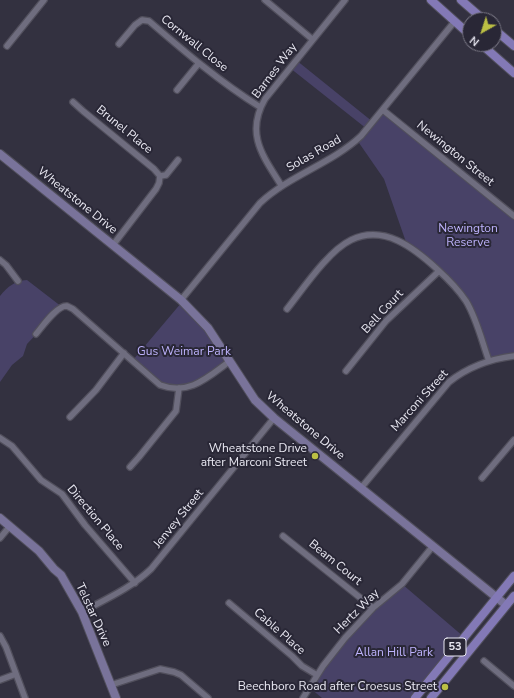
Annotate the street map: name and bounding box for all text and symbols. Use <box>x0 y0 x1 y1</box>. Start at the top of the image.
north arrow <box>462 12 502 52</box>
street label: Cornwall Close <box>157 13 231 75</box>
text: N <box>467 33 483 49</box>
street label: Barnes Way <box>249 40 301 102</box>
street label: Brunel Place <box>93 103 155 157</box>
street label: Newington Street <box>413 118 497 190</box>
street label: Solas Road <box>284 133 344 175</box>
street label: Wheatstone Drive <box>34 164 120 238</box>
park label: Newington Reserve <box>438 222 498 250</box>
street label: Bell Court <box>359 287 407 337</box>
park label: Gus Weimar Park <box>137 345 231 359</box>
street label: Marconi Street <box>388 367 452 435</box>
street label: Wheatstone Drive <box>263 389 347 463</box>
place label: Wheatstone Drive after Marconi Street <box>201 442 307 470</box>
marker: Wheatstone Drive after Marconi Street <box>310 451 320 461</box>
street label: Direction Place <box>64 482 126 554</box>
street label: Jenvey Street <box>151 487 207 551</box>
street label: Beam Court <box>306 537 364 589</box>
street label: Telstar Drive <box>72 581 114 649</box>
street label: Hertz Way <box>331 586 383 638</box>
street label: Cable Place <box>250 606 308 658</box>
road number: 53 <box>444 638 466 656</box>
park label: Allan Hill Park <box>355 646 433 660</box>
place label: Beechboro Road after Croesus Street <box>238 680 437 694</box>
marker: Beechboro Road after Croesus Street <box>440 682 450 692</box>

